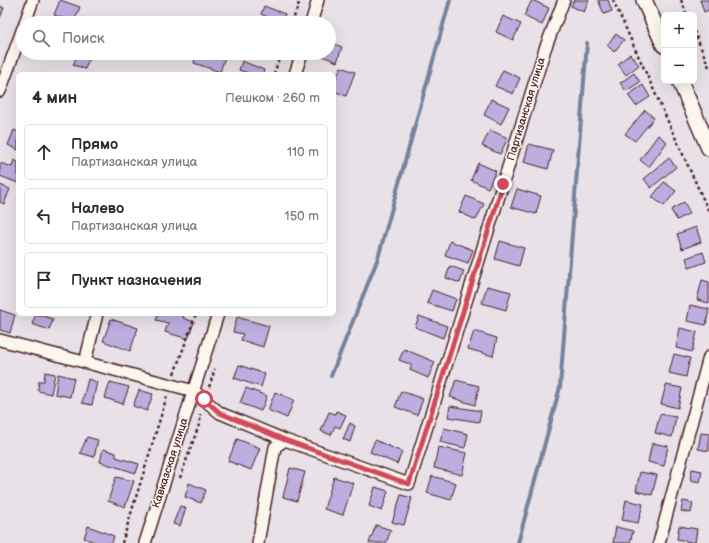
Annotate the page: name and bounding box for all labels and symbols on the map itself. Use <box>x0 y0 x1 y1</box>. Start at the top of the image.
street label: Партизанская улица <box>504 55 548 162</box>
route end <box>494 175 512 193</box>
route start <box>195 390 213 408</box>
street label: Кавказская улица <box>149 416 191 510</box>

